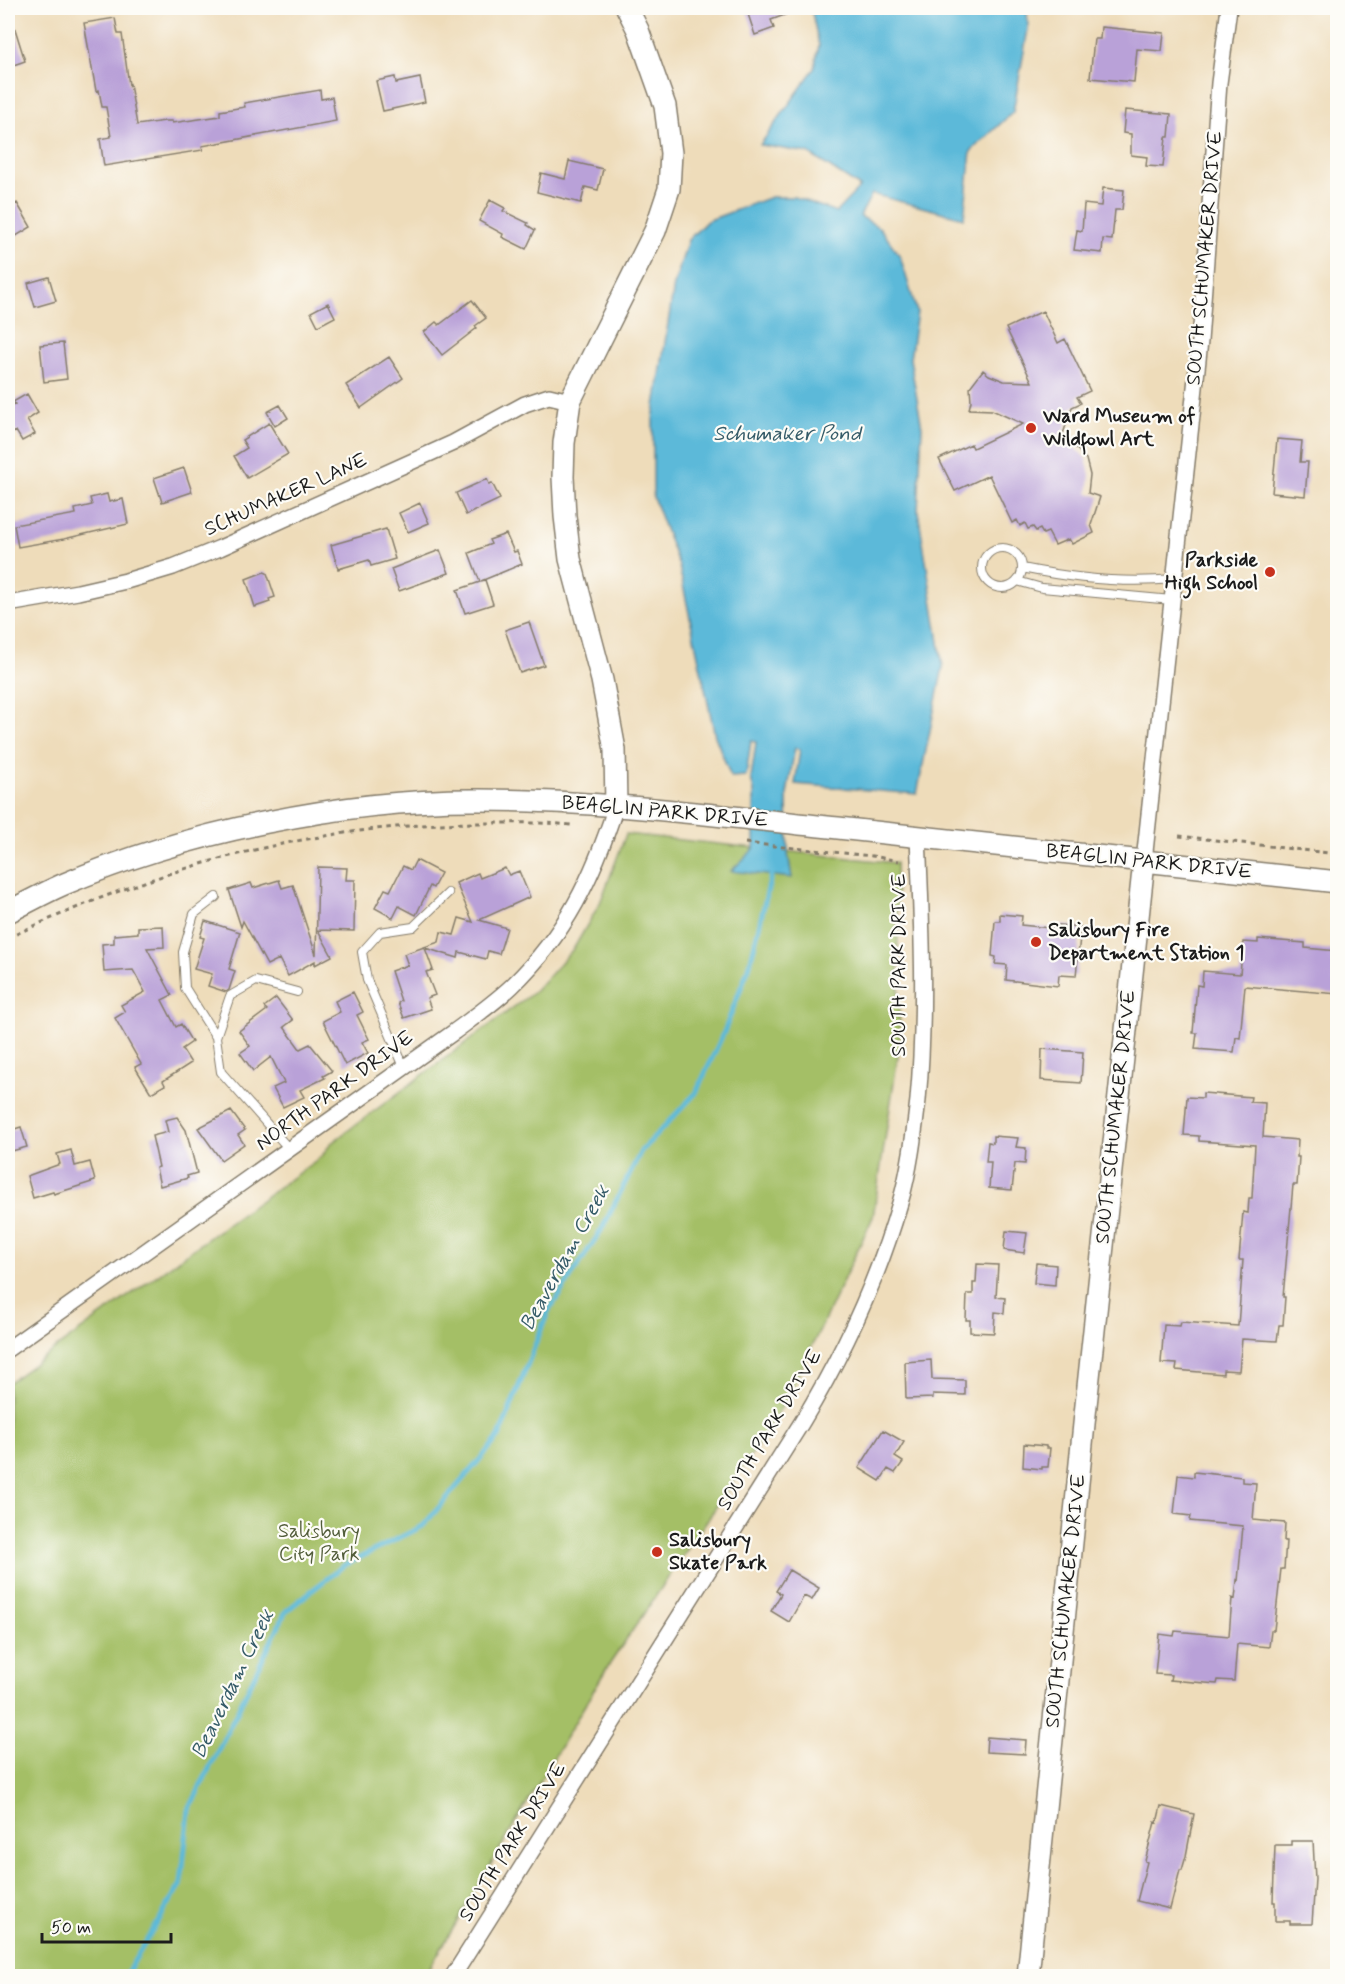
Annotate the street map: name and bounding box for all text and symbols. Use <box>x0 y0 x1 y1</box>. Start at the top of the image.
street label: SOUTH SCHUMAKER DRIVE <box>1180 130 1230 386</box>
place label: Ward Museum of Wildfowl Art <box>1042 403 1196 455</box>
water label: Schumaker Pond <box>713 420 863 448</box>
marker: Ward Museum of Wildfowl Art <box>1024 421 1038 435</box>
street label: SCHUMAKER LANE <box>200 447 372 543</box>
place label: Parkside High School <box>1165 547 1259 599</box>
marker: Parkside High School <box>1263 565 1277 579</box>
street label: BEAGLIN PARK DRIVE <box>561 790 769 834</box>
street label: BEAGLIN PARK DRIVE <box>1045 838 1253 886</box>
street label: SOUTH PARK DRIVE <box>886 873 913 1057</box>
place label: Salisbury Fire Department Station 1 <box>1048 917 1245 967</box>
marker: Salisbury Fire Department Station 1 <box>1029 935 1043 949</box>
street label: SOUTH SCHUMAKER DRIVE <box>1089 989 1143 1245</box>
street label: NORTH PARK DRIVE <box>251 1025 419 1157</box>
water label: Beaverdam Creek <box>513 1179 617 1336</box>
street label: SOUTH PARK DRIVE <box>711 1344 829 1516</box>
street label: SOUTH SCHUMAKER DRIVE <box>1039 1473 1093 1729</box>
park label: Salisbury City Park <box>278 1518 360 1568</box>
place label: Salisbury Skate Park <box>669 1527 767 1577</box>
marker: Salisbury Skate Park <box>650 1545 664 1559</box>
water label: Beaverdam Creek <box>185 1604 282 1763</box>
street label: SOUTH PARK DRIVE <box>453 1757 573 1927</box>
scale bar <box>42 1906 171 1944</box>
text: 50 m <box>51 1916 91 1940</box>

